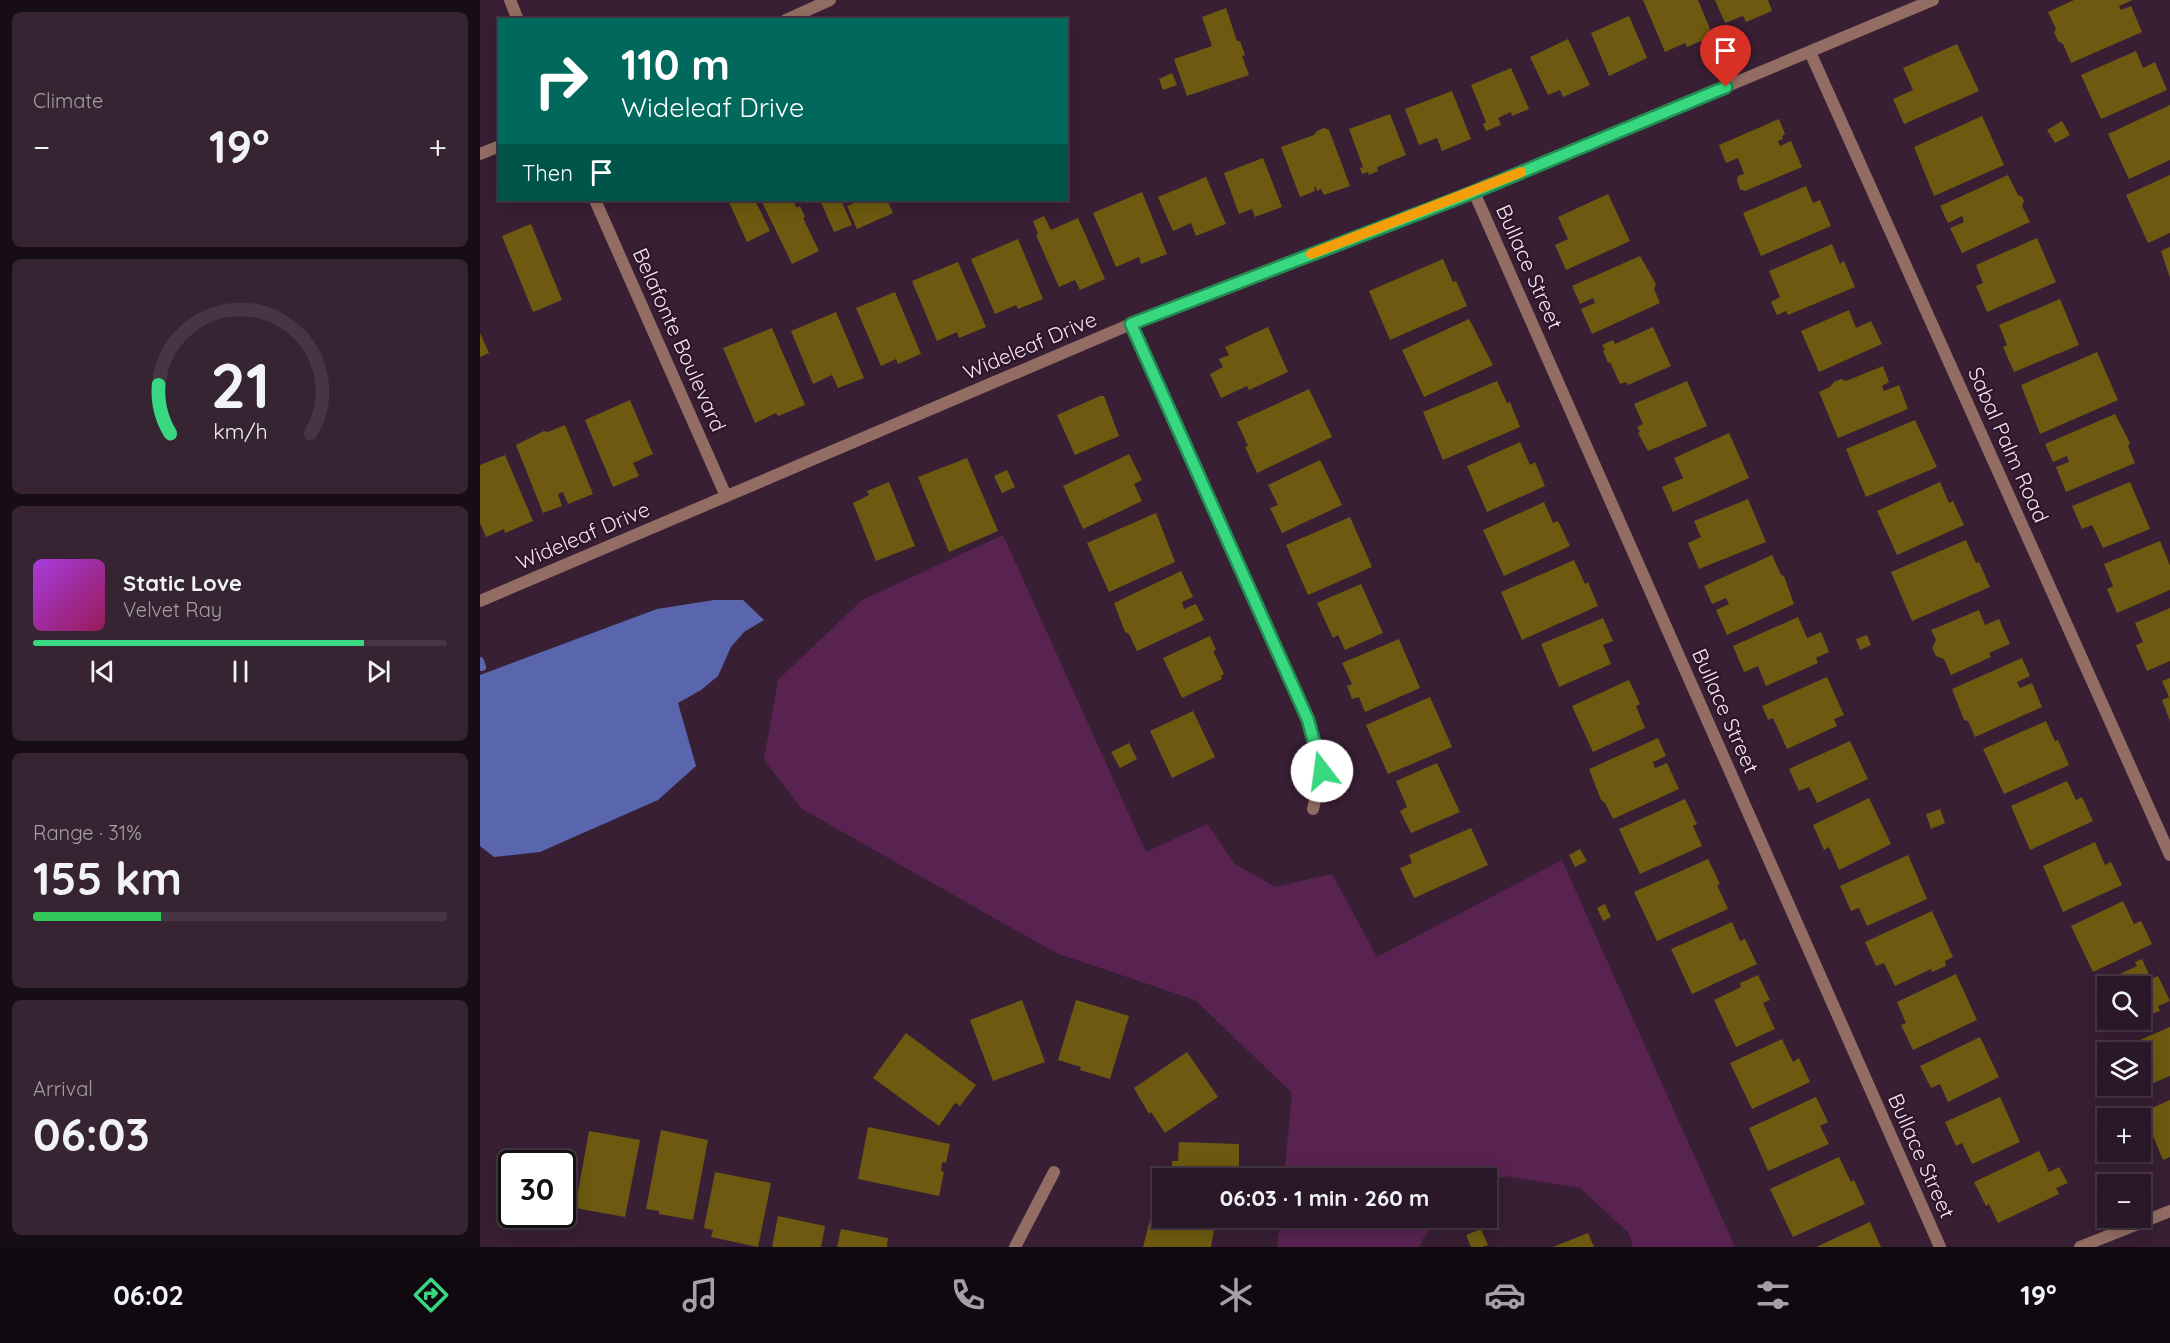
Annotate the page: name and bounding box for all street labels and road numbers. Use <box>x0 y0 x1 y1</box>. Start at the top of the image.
street label: Bullace Street <box>1491 200 1569 333</box>
street label: Belafonte Boulevard <box>628 244 732 435</box>
street label: Wideleaf Drive <box>959 305 1100 385</box>
street label: Sabal Palm Road <box>1963 363 2055 526</box>
street label: Wideleaf Drive <box>512 495 653 575</box>
street label: Bullace Street <box>1687 644 1765 777</box>
street label: Bullace Street <box>1883 1089 1961 1222</box>

